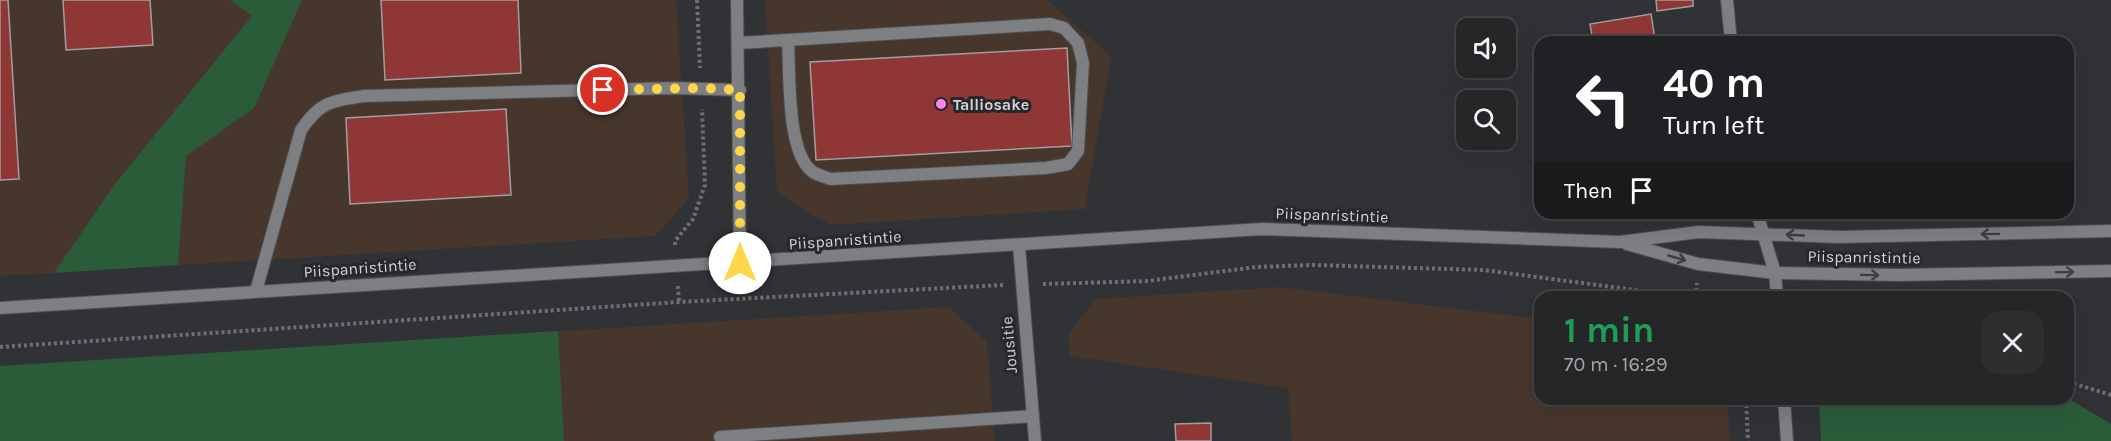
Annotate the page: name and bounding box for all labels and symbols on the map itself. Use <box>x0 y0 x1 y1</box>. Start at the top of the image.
pin <box>577 64 628 115</box>
place label: Talliosake <box>953 95 1029 114</box>
marker: Talliosake <box>934 97 948 111</box>
street label: Piispanristintie <box>1275 204 1389 226</box>
street label: Piispanristintie <box>788 227 902 253</box>
one-way arrow <box>1980 228 2000 239</box>
one-way arrow <box>1785 229 1805 240</box>
position arrow <box>708 231 772 295</box>
street label: Piispanristintie <box>1807 247 1921 267</box>
one-way arrow <box>1667 253 1686 264</box>
street label: Piispanristintie <box>303 255 417 281</box>
one-way arrow <box>2055 266 2075 278</box>
one-way arrow <box>1860 269 1880 280</box>
street label: Jousitie <box>997 316 1021 374</box>

